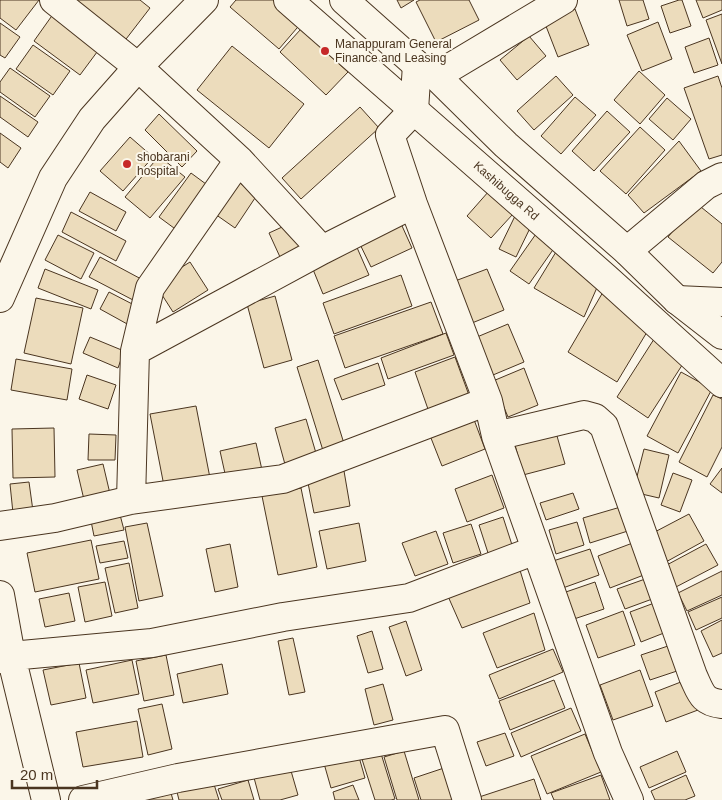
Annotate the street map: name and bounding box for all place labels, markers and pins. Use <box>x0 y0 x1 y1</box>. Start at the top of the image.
place label: Manappuram General Finance and Leasing <box>335 37 452 65</box>
marker: Manappuram General Finance and Leasing <box>319 45 331 57</box>
place label: shobarani hospital <box>137 150 190 178</box>
marker: shobarani hospital <box>121 158 133 170</box>

